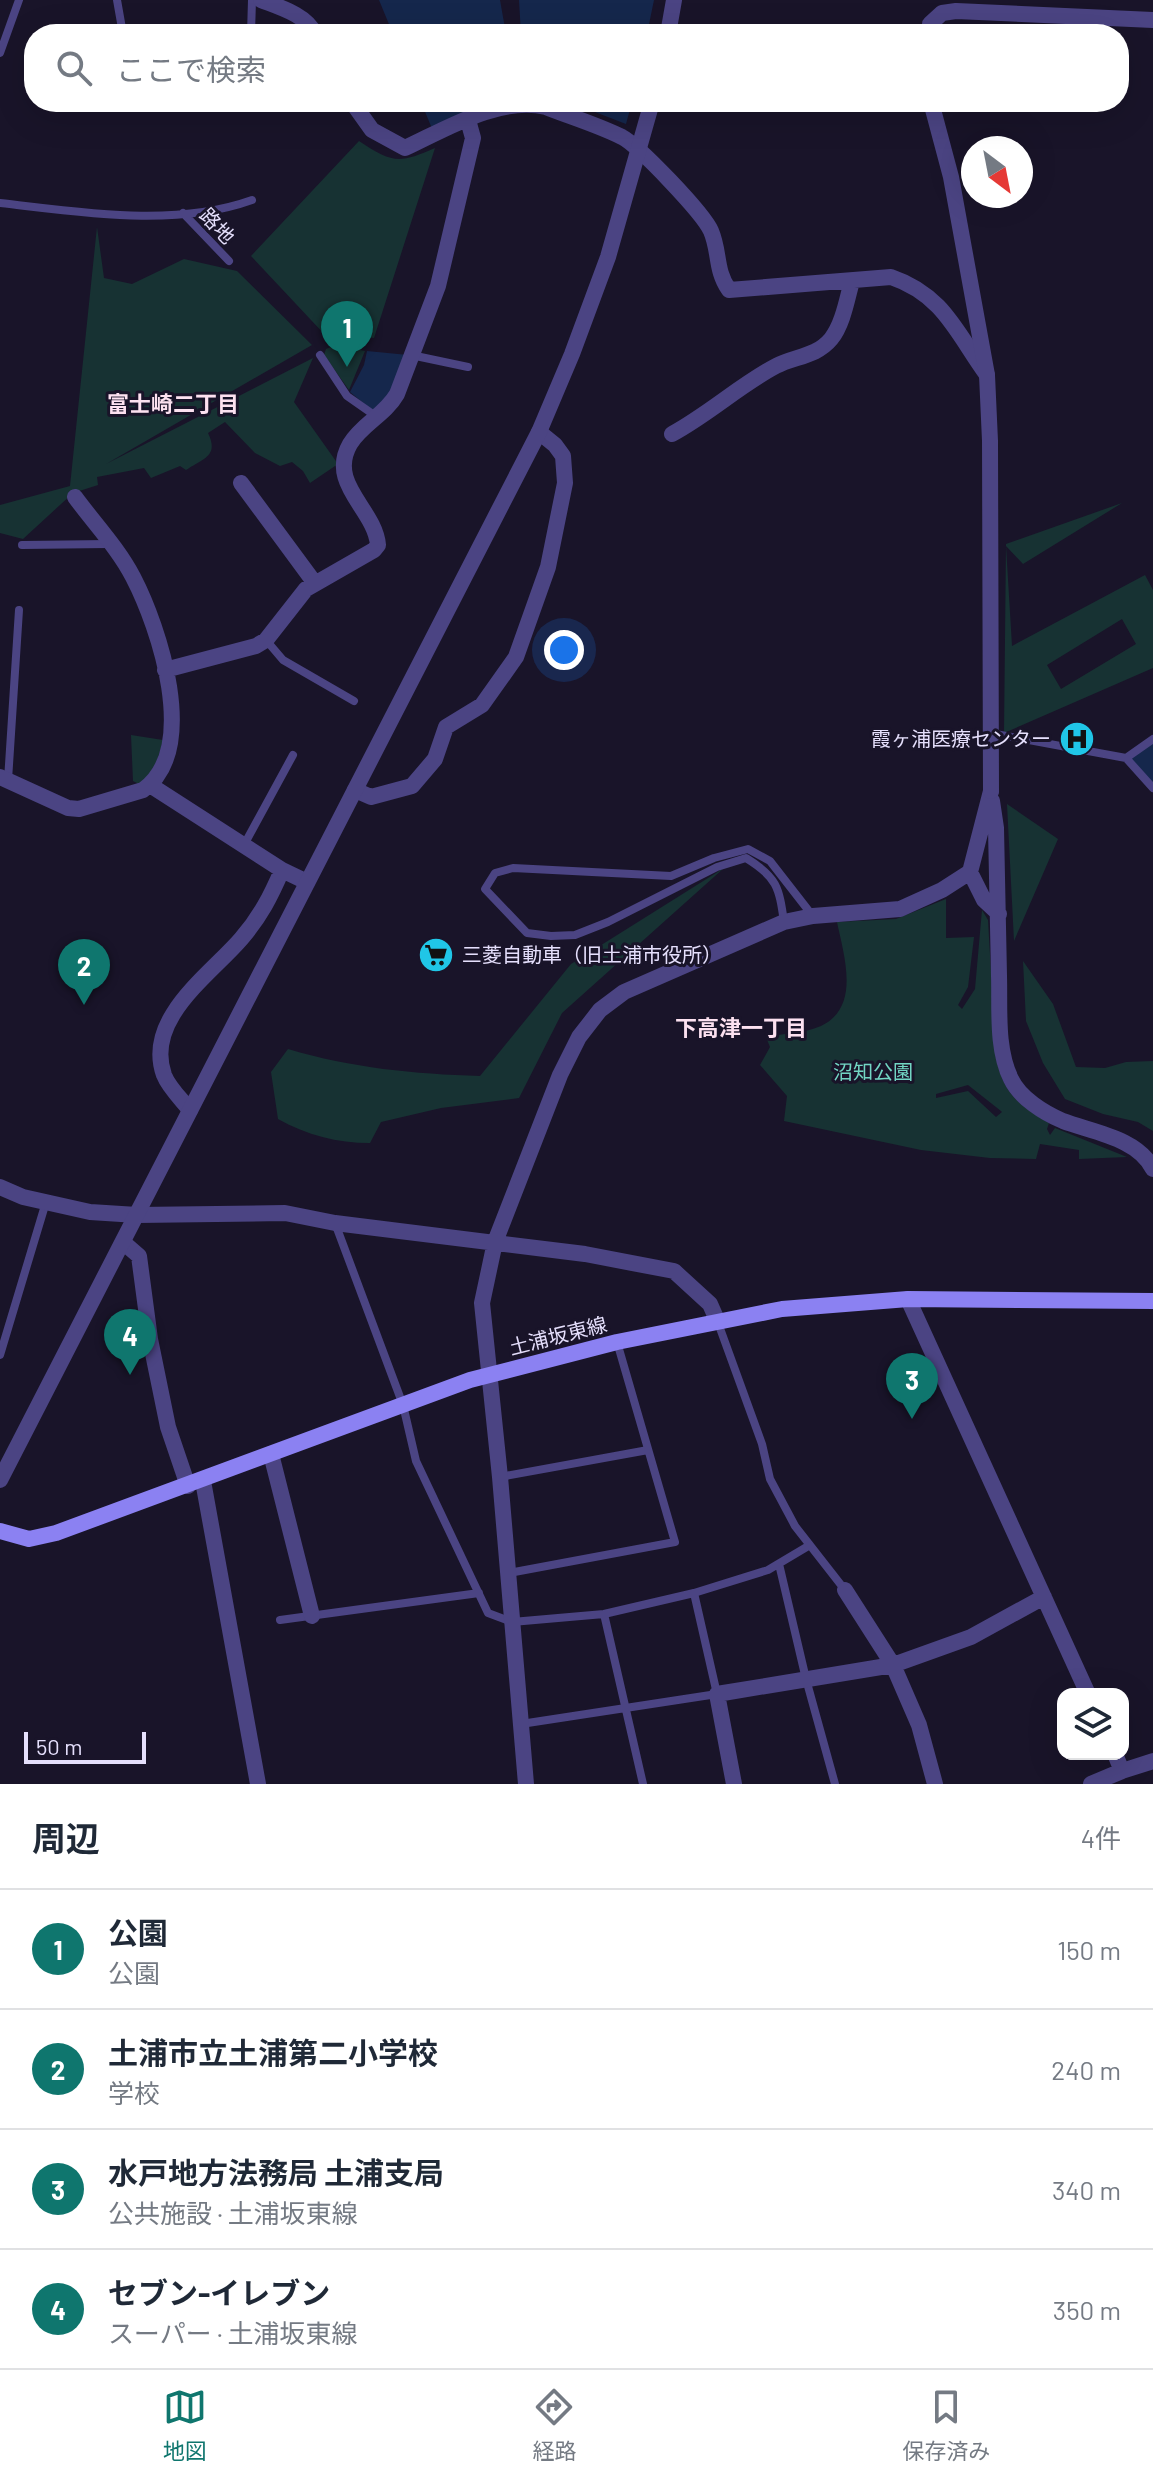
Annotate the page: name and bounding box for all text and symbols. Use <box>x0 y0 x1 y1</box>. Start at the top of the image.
search box <box>24 24 1129 112</box>
icon: search <box>52 46 96 90</box>
text: ここで検索 <box>116 51 266 87</box>
north arrow <box>961 136 1033 208</box>
street label: 路地 <box>195 203 240 248</box>
pin: 1 <box>321 301 373 367</box>
district label: 富士崎二丁目 <box>107 390 239 416</box>
your location <box>544 630 584 670</box>
hospital icon: 霞ヶ浦医療センター <box>1058 720 1096 758</box>
place label: 霞ヶ浦医療センター <box>871 726 1051 750</box>
supermarket icon: 三菱自動車（旧土浦市役所） <box>417 936 455 974</box>
pin: 2 <box>58 939 110 1005</box>
place label: 三菱自動車（旧土浦市役所） <box>462 942 722 966</box>
district label: 下高津一丁目 <box>675 1014 807 1040</box>
park label: 沼知公園 <box>833 1059 913 1083</box>
pin: 4 <box>104 1309 156 1375</box>
street label: 土浦坂東線 <box>506 1311 609 1359</box>
pin: 3 <box>886 1353 938 1419</box>
map controls <box>1057 1688 1129 1760</box>
button: layers <box>1057 1688 1129 1760</box>
scale bar <box>24 1728 146 1764</box>
text: 50 m <box>36 1733 82 1759</box>
text: 周辺 <box>32 1817 100 1858</box>
text: 4件 <box>1081 1822 1121 1853</box>
text: 公園 <box>108 1914 168 1950</box>
text: 1 <box>53 1934 63 1965</box>
text: 150 m <box>1057 1934 1121 1965</box>
text: 公園 <box>108 1957 160 1988</box>
text: 土浦市立土浦第二小学校 <box>108 2034 438 2070</box>
text: 2 <box>51 2054 65 2085</box>
text: 240 m <box>1051 2054 1121 2085</box>
text: 学校 <box>108 2077 160 2108</box>
text: 水戸地方法務局 土浦支局 <box>108 2154 444 2190</box>
text: 3 <box>51 2174 65 2205</box>
text: 340 m <box>1052 2174 1121 2205</box>
text: 公共施設 · 土浦坂東線 <box>108 2197 358 2228</box>
text: セブン-イレブン <box>108 2274 330 2310</box>
text: 4 <box>50 2294 66 2325</box>
text: 350 m <box>1053 2294 1121 2325</box>
text: スーパー · 土浦坂東線 <box>108 2317 358 2348</box>
tab: 地図 <box>163 2385 207 2465</box>
tab: 経路 <box>532 2385 576 2465</box>
tab: 保存済み <box>902 2385 990 2465</box>

